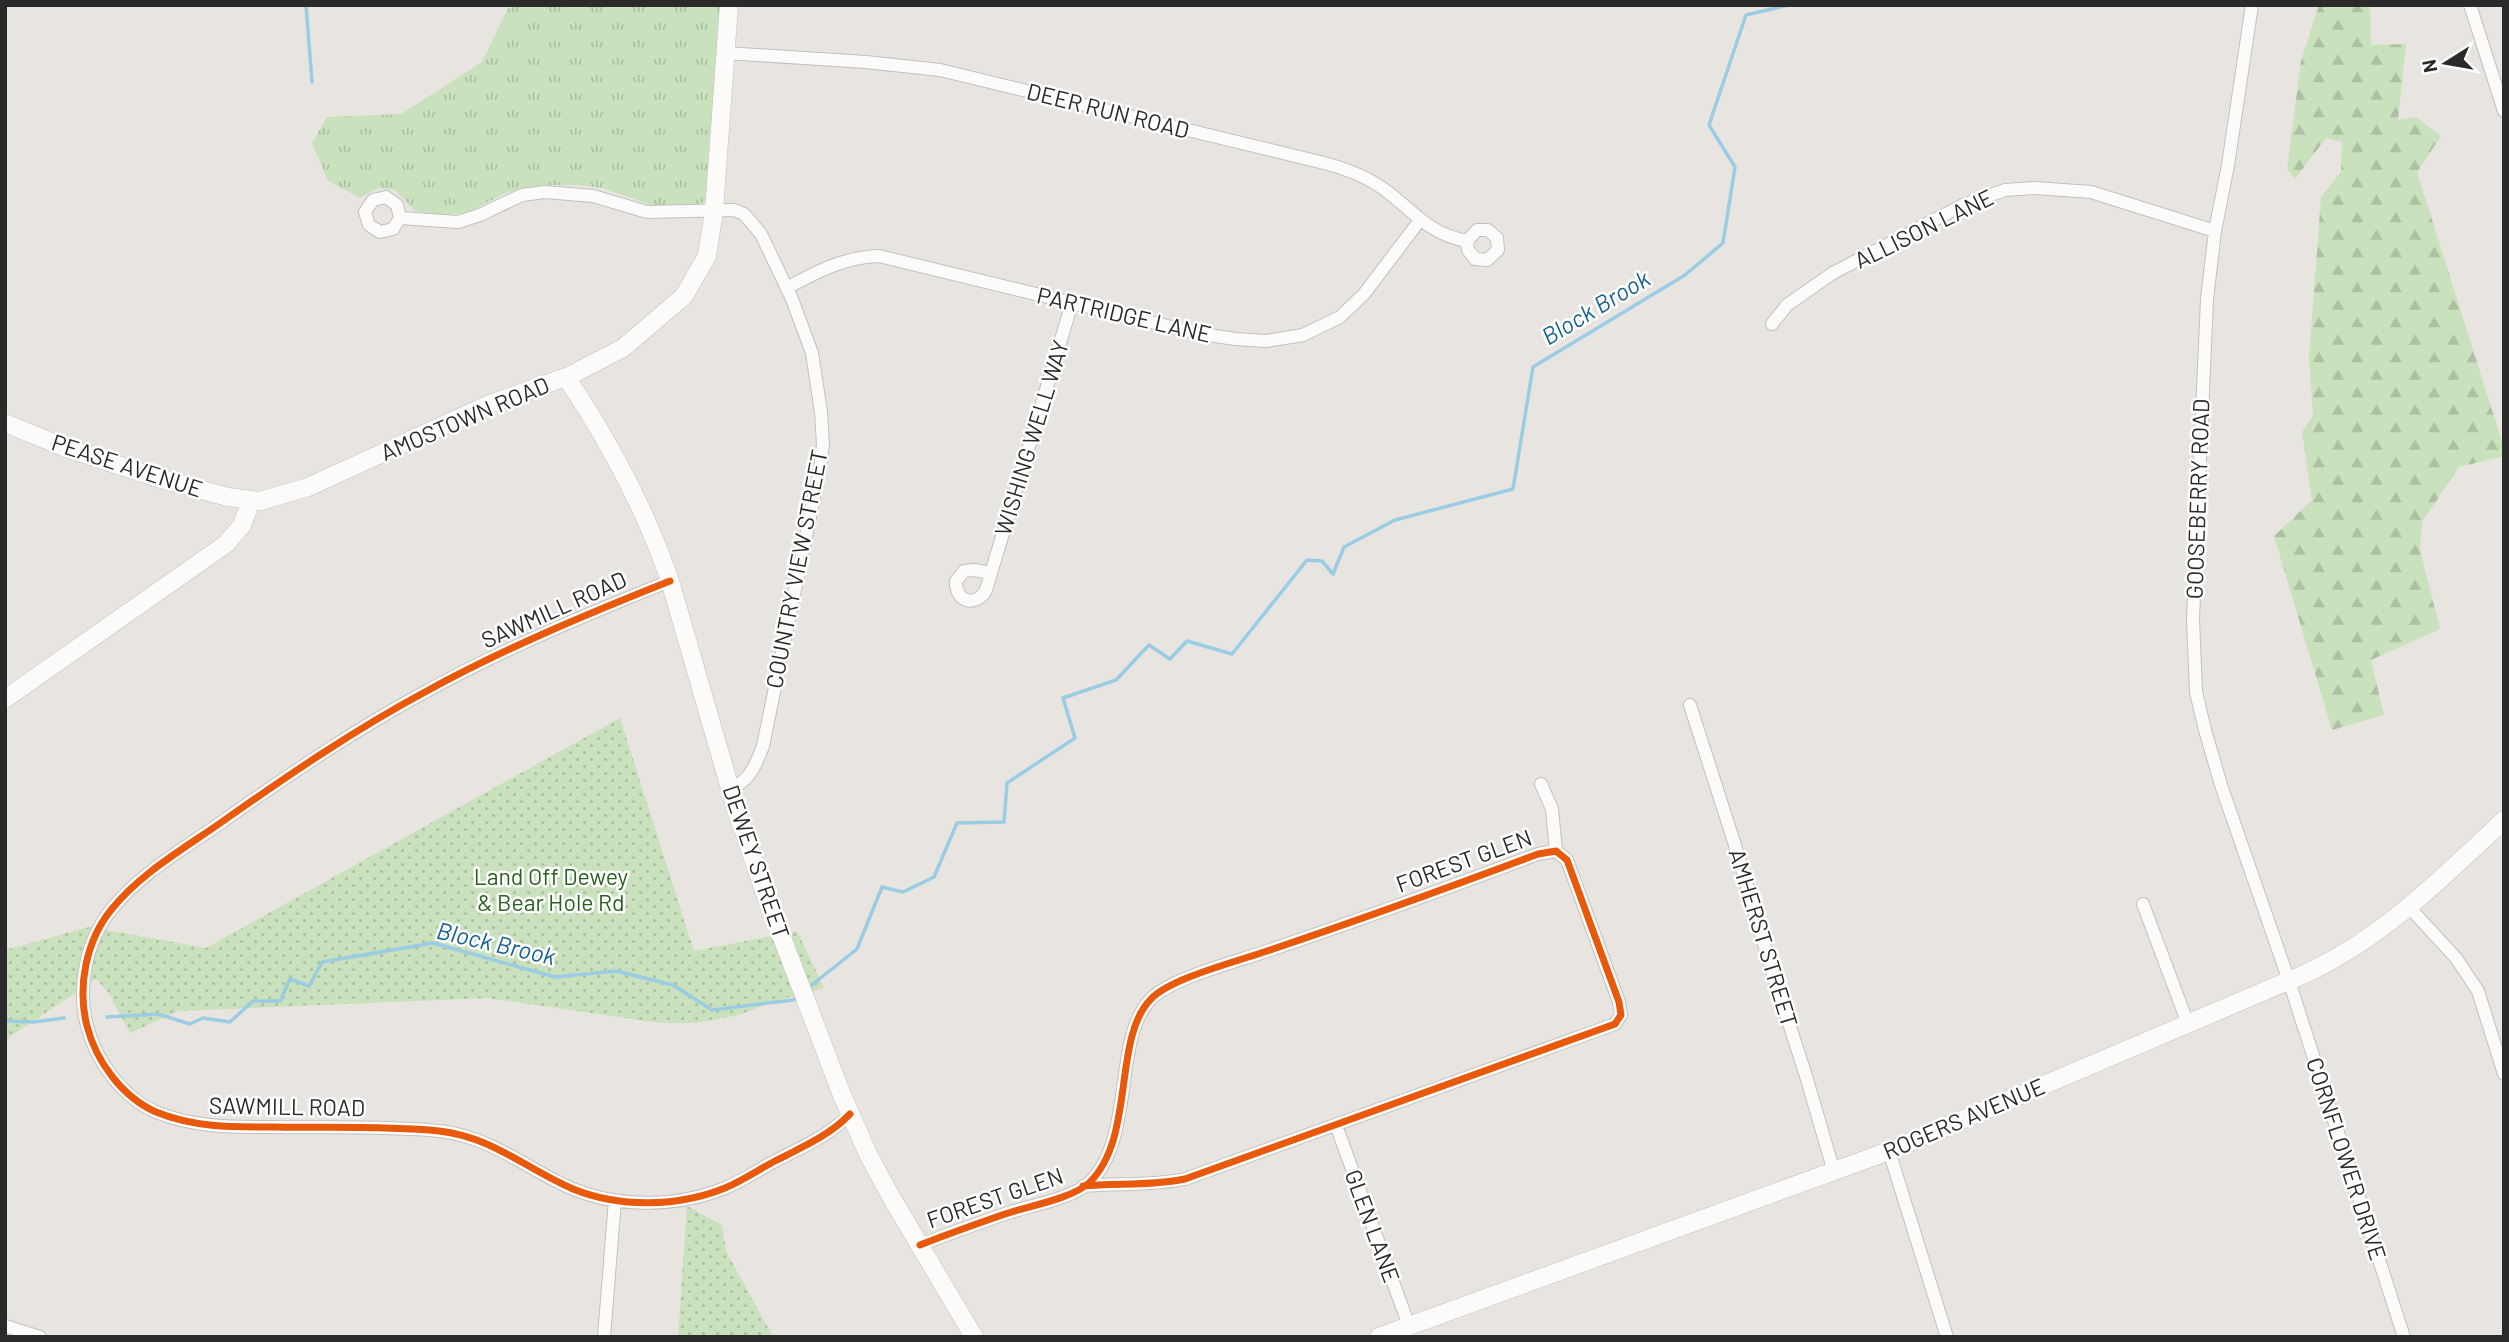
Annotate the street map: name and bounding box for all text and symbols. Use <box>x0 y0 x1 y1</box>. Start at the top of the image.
north arrow <box>2411 28 2481 98</box>
text: N <box>2416 58 2441 75</box>
street label: DEER RUN ROAD <box>1024 76 1192 144</box>
street label: ALLISON LANE <box>1850 182 1998 274</box>
water label: Block Brook <box>1536 263 1655 350</box>
street label: PARTRIDGE LANE <box>1034 280 1214 348</box>
street label: WISHING WELL WAY <box>988 337 1074 539</box>
street label: AMOSTOWN ROAD <box>376 370 553 466</box>
street label: GOOSEBERRY ROAD <box>2180 398 2214 600</box>
street label: PEASE AVENUE <box>48 427 206 503</box>
street label: COUNTRY VIEW STREET <box>759 447 833 691</box>
street label: SAWMILL ROAD <box>477 565 631 654</box>
street label: DEWEY STREET <box>718 781 796 942</box>
street label: FOREST GLEN <box>1392 823 1535 898</box>
street label: AMHERST STREET <box>1724 845 1804 1030</box>
park label: Land Off Dewey & Bear Hole Rd <box>474 862 629 916</box>
water label: Block Brook <box>434 915 559 970</box>
street label: CORNFLOWER DRIVE <box>2301 1054 2393 1264</box>
street label: ROGERS AVENUE <box>1879 1071 2049 1165</box>
street label: SAWMILL ROAD <box>209 1091 365 1121</box>
street label: FOREST GLEN <box>923 1161 1067 1233</box>
street label: GLEN LANE <box>1340 1165 1406 1286</box>

